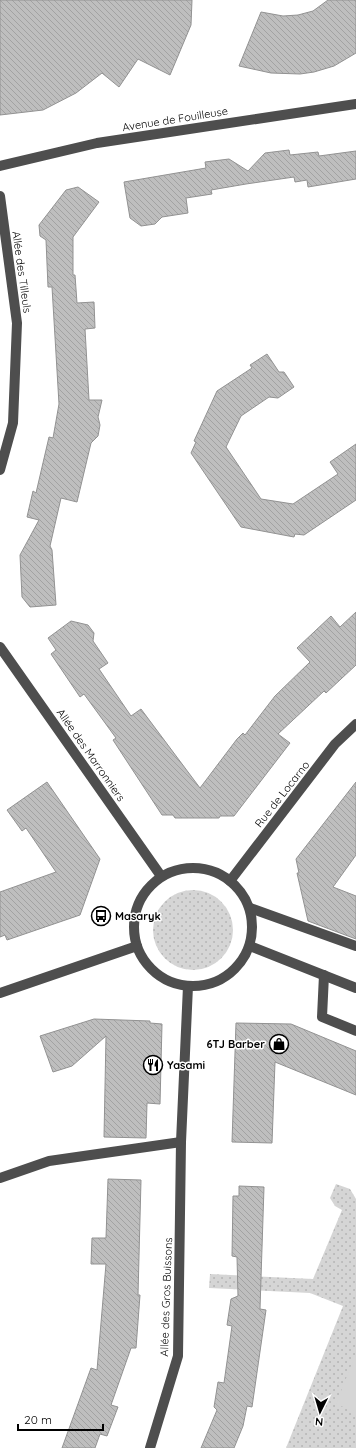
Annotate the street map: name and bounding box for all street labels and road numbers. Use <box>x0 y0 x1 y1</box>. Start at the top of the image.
street label: Avenue de Fouilleuse <box>121 104 229 134</box>
street label: Allée des Tilleuls <box>9 230 35 314</box>
street label: Allée des Marronniers <box>54 706 128 804</box>
street label: Rue de Locarno <box>252 758 313 830</box>
street label: Allée des Gros Buissons <box>157 1237 175 1357</box>

